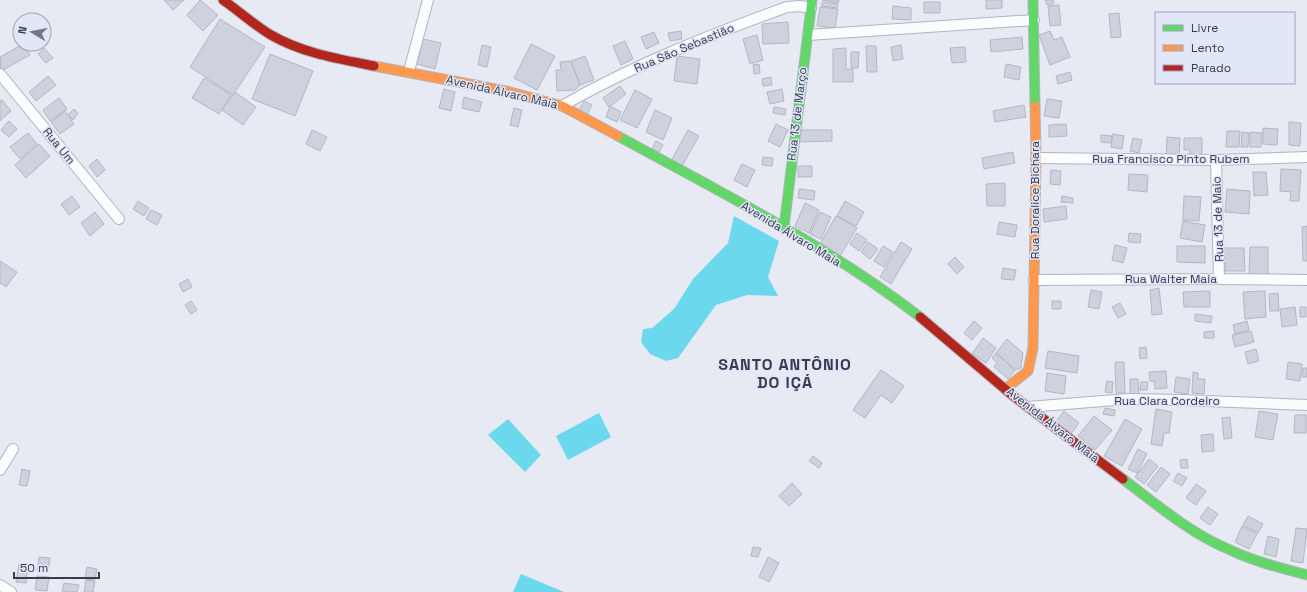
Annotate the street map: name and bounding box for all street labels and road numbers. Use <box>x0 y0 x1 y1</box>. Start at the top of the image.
street label: Rua São Sebastião <box>631 20 737 76</box>
street label: Rua 13 de Março <box>783 66 811 162</box>
street label: Avenida Álvaro Maia <box>445 71 559 113</box>
street label: Rua Um <box>39 124 79 168</box>
street label: Rua Doralice Bichara <box>1027 141 1043 259</box>
street label: Rua Francisco Pinto Rubem <box>1092 151 1250 167</box>
street label: Rua 13 de Maio <box>1209 176 1227 262</box>
street label: Avenida Álvaro Maia <box>738 198 844 270</box>
street label: Rua Walter Maia <box>1125 271 1217 287</box>
street label: Avenida Álvaro Maia <box>1003 384 1103 466</box>
street label: Rua Clara Cordeiro <box>1114 393 1220 409</box>

